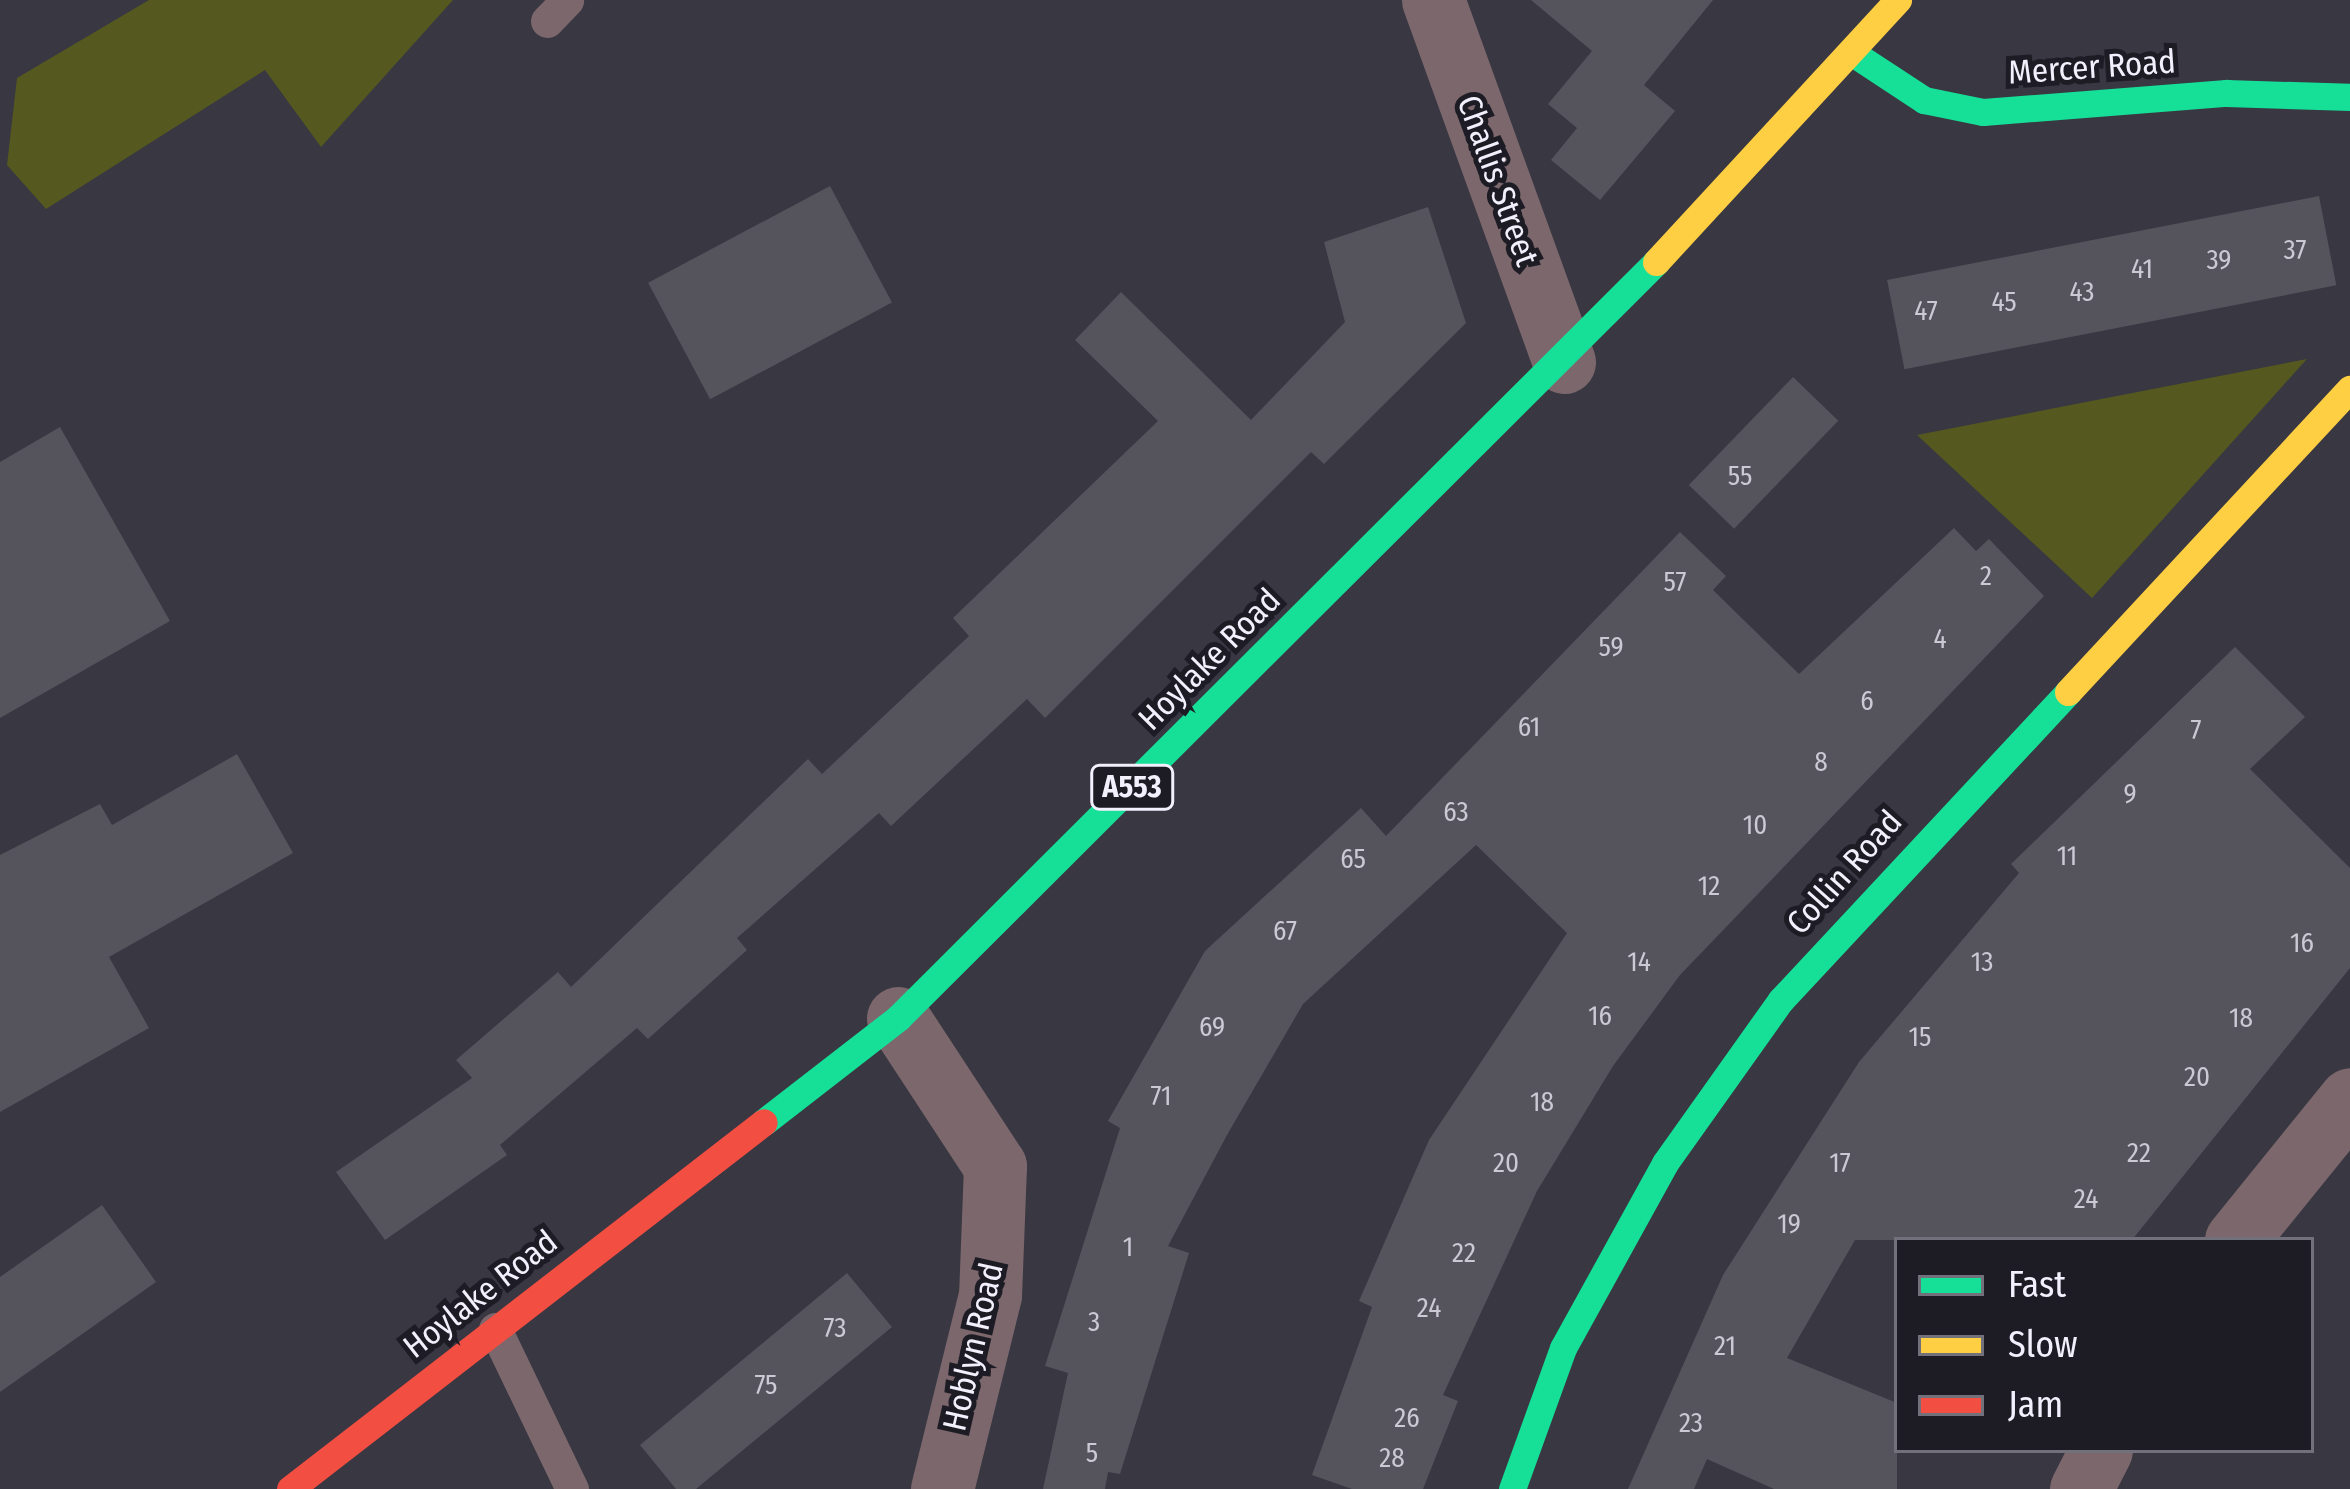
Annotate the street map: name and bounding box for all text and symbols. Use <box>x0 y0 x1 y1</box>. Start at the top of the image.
street label: Mercer Road <box>2007 42 2177 94</box>
street label: Challis Street <box>1448 90 1546 272</box>
house number: 37 <box>2284 235 2306 267</box>
house number: 39 <box>2206 245 2232 277</box>
house number: 41 <box>2131 254 2153 286</box>
house number: 43 <box>2070 277 2094 309</box>
house number: 45 <box>1991 287 2017 319</box>
house number: 47 <box>1914 296 1938 328</box>
house number: 55 <box>1728 461 1752 493</box>
house number: 2 <box>1980 561 1992 593</box>
house number: 57 <box>1664 567 1686 599</box>
street label: Hoylake Road <box>1131 581 1289 739</box>
house number: 4 <box>1933 624 1947 656</box>
house number: 59 <box>1598 632 1624 664</box>
house number: 6 <box>1860 686 1874 718</box>
house number: 61 <box>1518 712 1540 744</box>
house number: 7 <box>2191 715 2201 747</box>
house number: 8 <box>1814 747 1828 779</box>
road number: A553 <box>1090 763 1174 811</box>
house number: 9 <box>2123 779 2137 811</box>
house number: 63 <box>1443 797 1469 829</box>
street label: Collin Road <box>1779 803 1911 943</box>
house number: 10 <box>1743 810 1767 842</box>
house number: 11 <box>2057 841 2077 873</box>
house number: 65 <box>1340 844 1366 876</box>
house number: 12 <box>1698 871 1720 903</box>
house number: 67 <box>1273 916 1297 948</box>
house number: 16 <box>2290 928 2314 960</box>
house number: 14 <box>1627 947 1651 979</box>
house number: 13 <box>1971 947 1993 979</box>
house number: 16 <box>1588 1001 1612 1033</box>
house number: 18 <box>2229 1003 2253 1035</box>
house number: 69 <box>1199 1012 1225 1044</box>
house number: 15 <box>1909 1022 1931 1054</box>
house number: 20 <box>2184 1062 2210 1094</box>
house number: 71 <box>1150 1081 1172 1113</box>
house number: 18 <box>1530 1087 1554 1119</box>
house number: 22 <box>2127 1138 2151 1170</box>
house number: 20 <box>1493 1148 1519 1180</box>
house number: 17 <box>1829 1148 1851 1180</box>
house number: 24 <box>2074 1184 2098 1216</box>
house number: 19 <box>1777 1209 1801 1241</box>
street label: Hoylake Road <box>396 1223 566 1367</box>
house number: 1 <box>1123 1232 1133 1264</box>
legend <box>1894 1237 2314 1453</box>
house number: 22 <box>1452 1238 1476 1270</box>
street label: Hoblyn Road <box>935 1259 1013 1435</box>
text: Fast <box>2008 1263 2066 1307</box>
house number: 24 <box>1417 1293 1441 1325</box>
house number: 3 <box>1088 1307 1100 1339</box>
house number: 73 <box>824 1313 846 1345</box>
text: Slow <box>2008 1323 2078 1367</box>
house number: 21 <box>1714 1331 1736 1363</box>
house number: 75 <box>755 1370 777 1402</box>
text: Jam <box>2008 1383 2063 1427</box>
house number: 26 <box>1394 1403 1420 1435</box>
house number: 23 <box>1679 1408 1703 1440</box>
house number: 5 <box>1086 1438 1098 1470</box>
house number: 28 <box>1379 1443 1405 1475</box>

